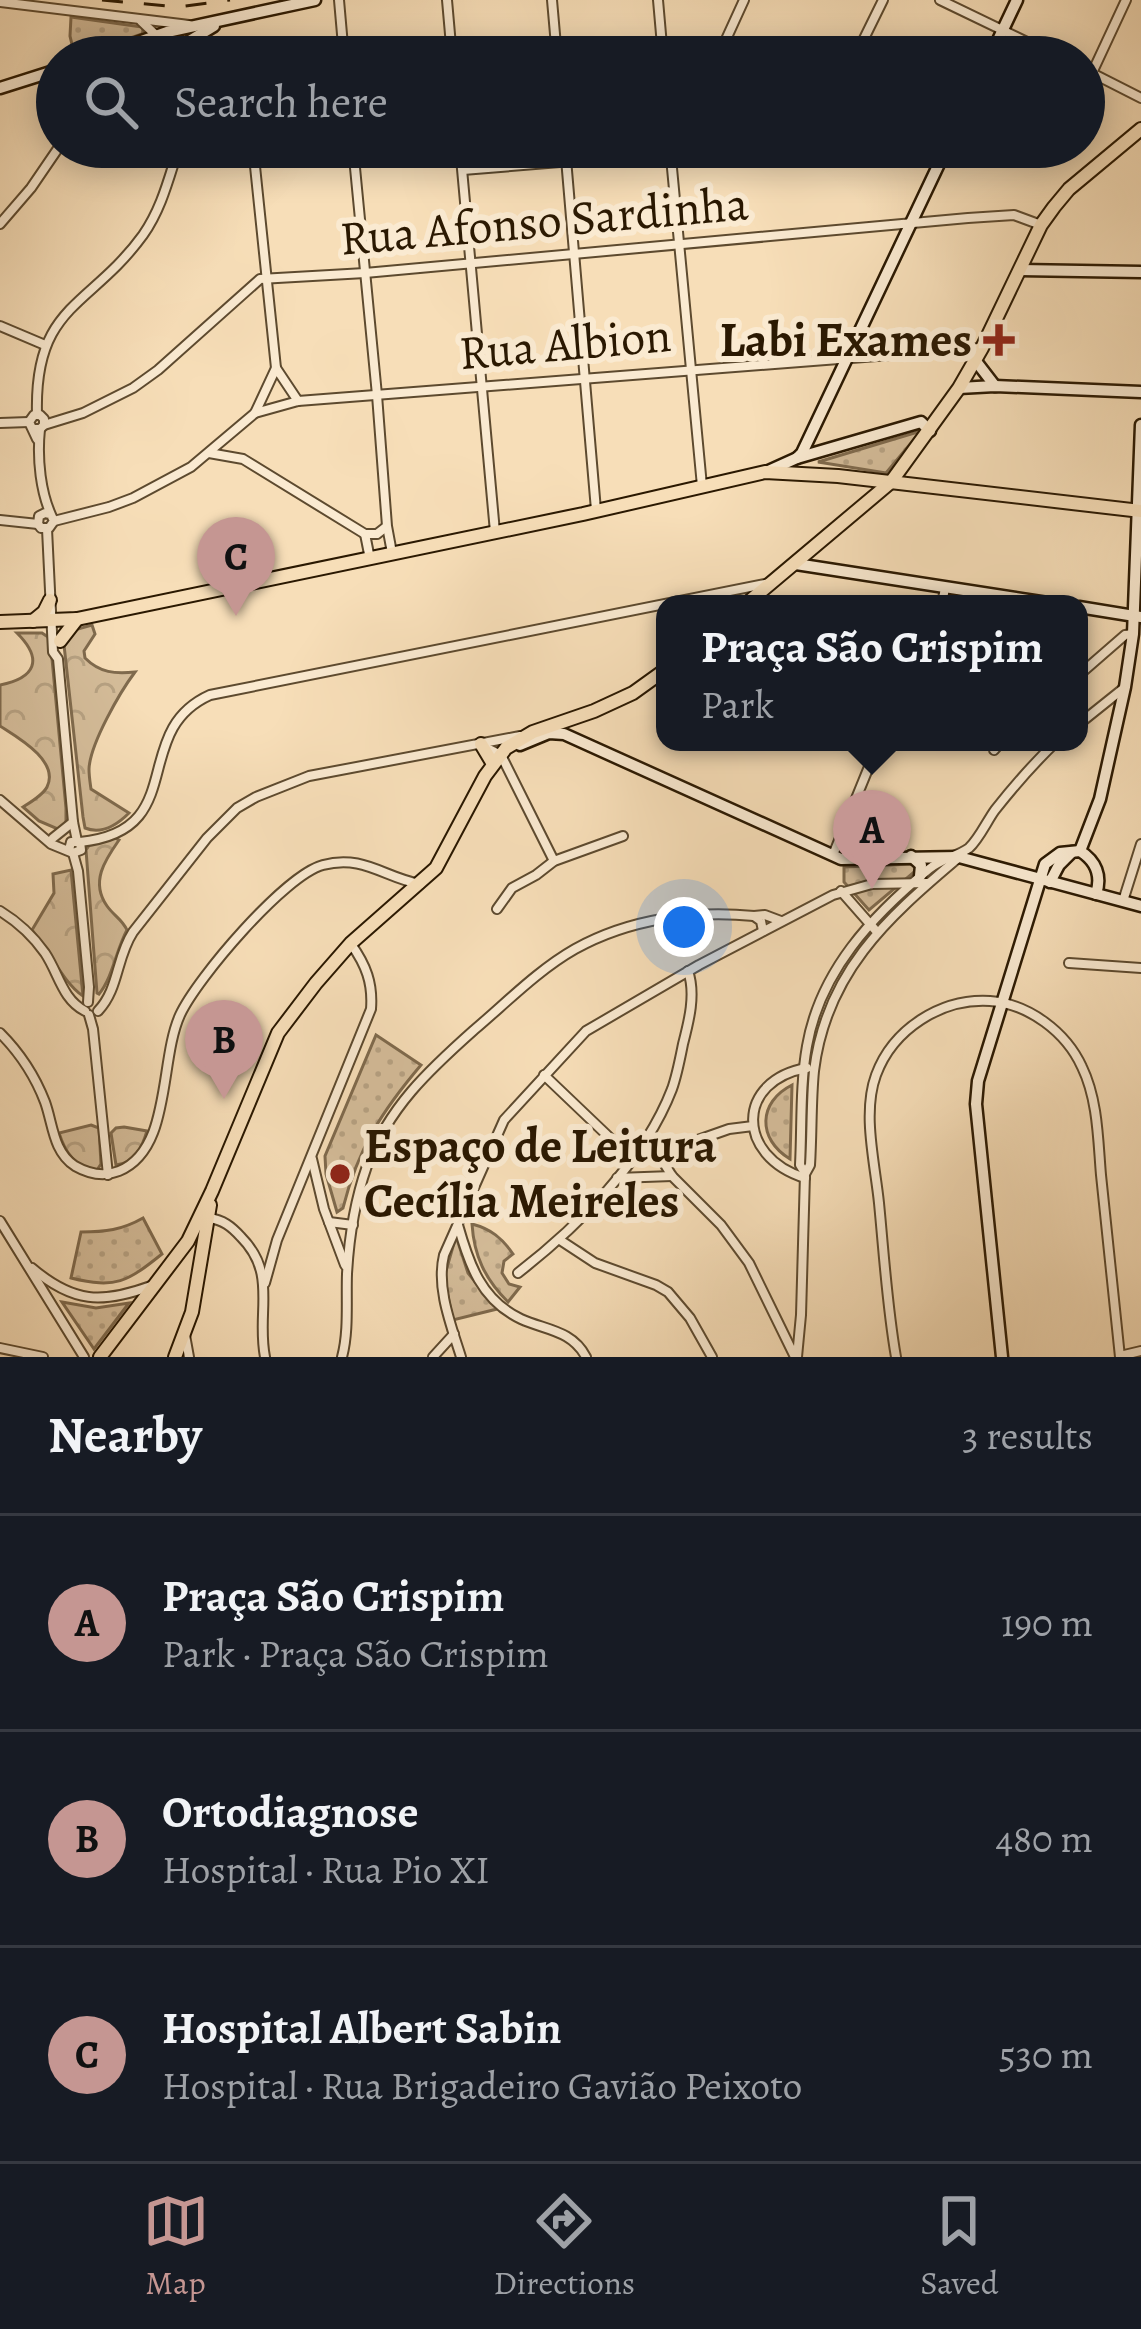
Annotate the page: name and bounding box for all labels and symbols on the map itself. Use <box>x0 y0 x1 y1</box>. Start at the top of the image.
street label: Rua Afonso Sardinha <box>337 170 752 272</box>
street label: Rua Albion <box>456 302 674 386</box>
place label: Labi Exames <box>720 307 972 373</box>
marker: Labi Exames <box>983 324 1015 356</box>
pin: C <box>197 517 275 616</box>
pin: A <box>833 790 911 889</box>
your location <box>654 897 714 957</box>
pin: B <box>185 1000 263 1099</box>
place label: Espaço de Leitura Cecília Meireles <box>364 1113 717 1234</box>
marker: Espaço de Leitura Cecília Meireles <box>327 1161 353 1187</box>

